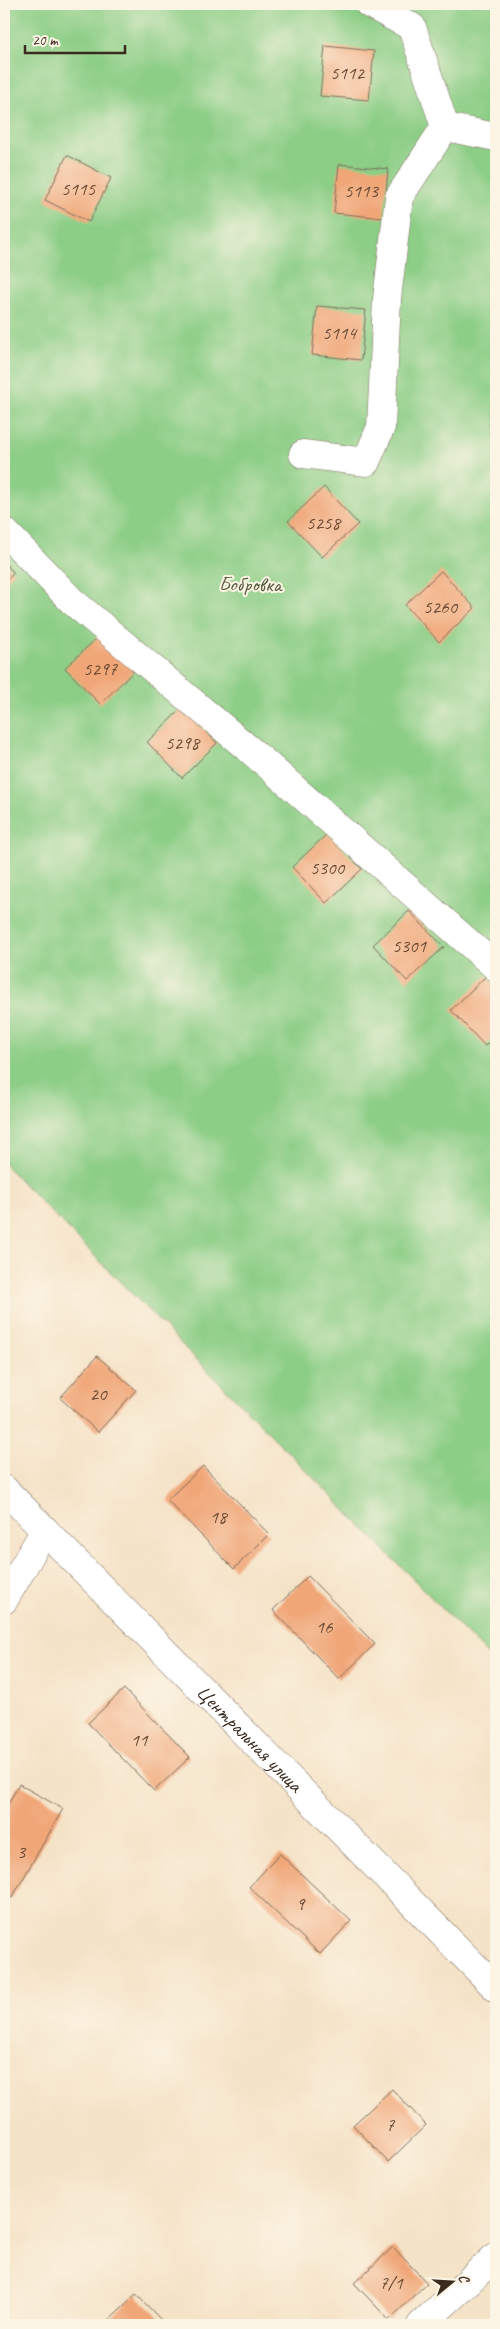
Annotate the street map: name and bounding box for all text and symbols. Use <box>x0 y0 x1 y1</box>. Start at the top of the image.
scale bar <box>25 22 125 54</box>
text: 20 m <box>32 31 59 50</box>
house number: 5112 <box>330 61 366 85</box>
house number: 5115 <box>61 177 97 201</box>
house number: 5113 <box>344 179 380 203</box>
house number: 5114 <box>322 321 359 345</box>
house number: 5258 <box>306 511 343 535</box>
park label: Бобровка <box>219 571 284 597</box>
house number: 5260 <box>423 595 459 619</box>
house number: 5297 <box>83 657 119 681</box>
house number: 5298 <box>165 731 202 755</box>
house number: 5300 <box>310 856 346 880</box>
house number: 5301 <box>392 934 428 958</box>
house number: 20 <box>89 1382 108 1406</box>
house number: 18 <box>209 1505 229 1529</box>
house number: 16 <box>315 1615 334 1639</box>
street label: Центральная улица <box>191 1679 310 1799</box>
house number: 11 <box>130 1728 149 1752</box>
house number: 3 <box>17 1840 27 1864</box>
house number: 9 <box>296 1892 306 1916</box>
house number: 7 <box>386 2113 396 2137</box>
north arrow <box>428 2256 478 2306</box>
house number: 7/1 <box>379 2271 404 2295</box>
text: С <box>455 2272 474 2286</box>

